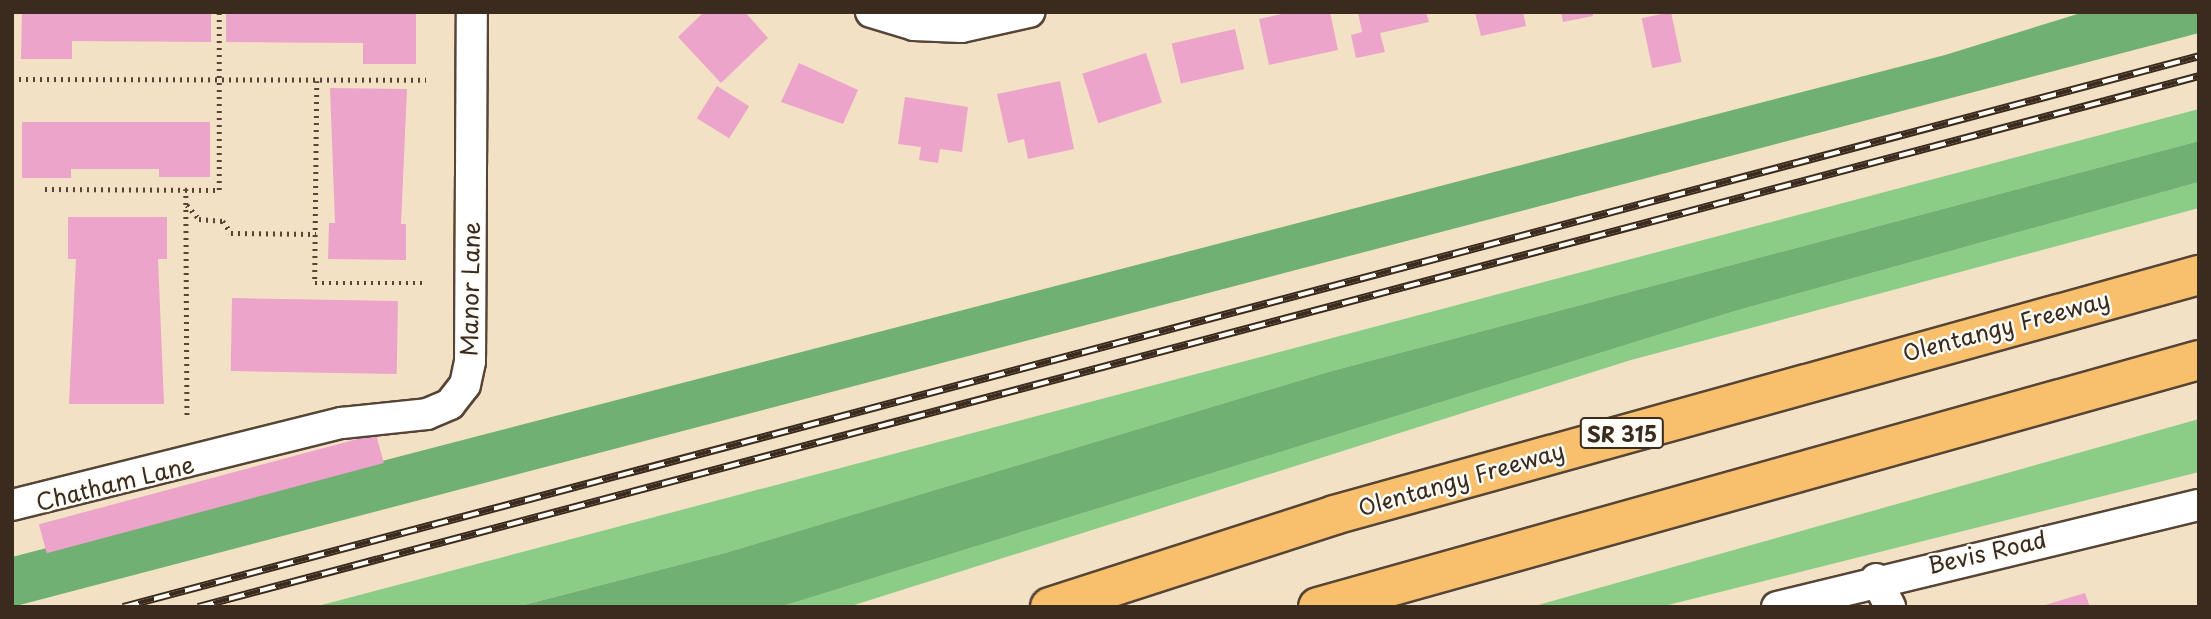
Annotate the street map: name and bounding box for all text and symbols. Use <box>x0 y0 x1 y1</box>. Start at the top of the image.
street label: Manor Lane <box>455 221 485 357</box>
street label: Olentangy Freeway <box>1898 285 2114 367</box>
road number: SR 315 <box>1578 416 1666 450</box>
street label: Olentangy Freeway <box>1353 436 1569 522</box>
street label: Chatham Lane <box>33 450 197 516</box>
street label: Bevis Road <box>1925 525 2049 579</box>

